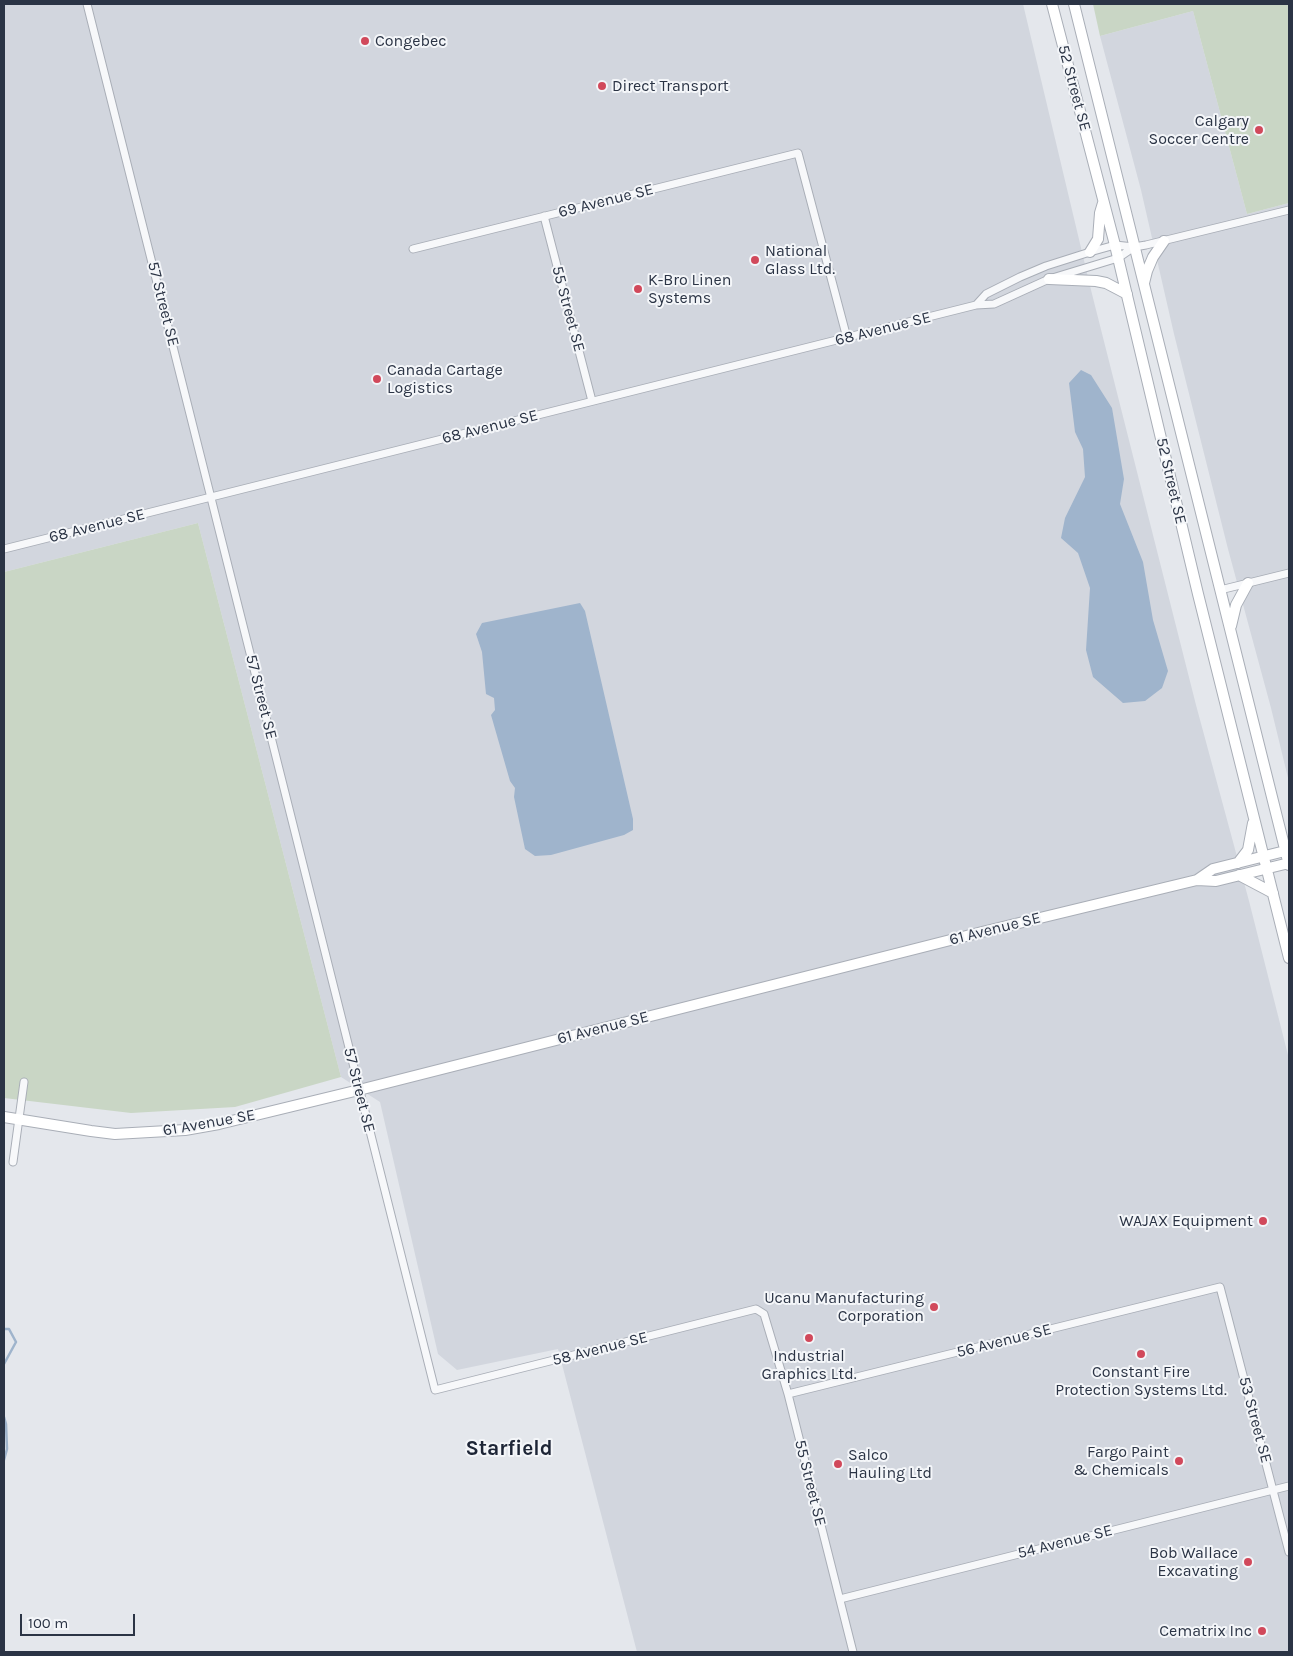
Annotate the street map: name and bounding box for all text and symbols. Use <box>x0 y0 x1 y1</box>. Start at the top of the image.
place label: Congebec <box>375 31 446 51</box>
marker: Congebec <box>359 35 371 47</box>
street label: 52 Street SE <box>1053 43 1095 133</box>
place label: Direct Transport <box>612 76 729 96</box>
marker: Direct Transport <box>596 80 608 92</box>
place label: Calgary Soccer Centre <box>1149 111 1249 149</box>
marker: Calgary Soccer Centre <box>1253 124 1265 136</box>
street label: 69 Avenue SE <box>556 180 656 222</box>
place label: National Glass Ltd. <box>765 241 835 279</box>
marker: National Glass Ltd. <box>749 254 761 266</box>
street label: 57 Street SE <box>143 260 183 348</box>
street label: 55 Street SE <box>547 264 589 354</box>
place label: K-Bro Linen Systems <box>648 270 731 308</box>
marker: K-Bro Linen Systems <box>632 283 644 295</box>
street label: 68 Avenue SE <box>833 308 933 350</box>
place label: Canada Cartage Logistics <box>387 360 503 398</box>
marker: Canada Cartage Logistics <box>371 373 383 385</box>
street label: 68 Avenue SE <box>440 406 540 448</box>
street label: 52 Street SE <box>1152 436 1190 526</box>
street label: 68 Avenue SE <box>47 505 147 547</box>
street label: 57 Street SE <box>241 653 281 741</box>
street label: 61 Avenue SE <box>947 908 1043 950</box>
street label: 61 Avenue SE <box>555 1007 651 1049</box>
street label: 57 Street SE <box>339 1046 379 1134</box>
street label: 61 Avenue SE <box>161 1105 257 1141</box>
place label: WAJAX Equipment <box>1119 1211 1253 1231</box>
marker: WAJAX Equipment <box>1257 1215 1269 1227</box>
place label: Ucanu Manufacturing Corporation <box>764 1288 924 1326</box>
marker: Ucanu Manufacturing Corporation <box>928 1301 940 1313</box>
street label: 56 Avenue SE <box>955 1320 1053 1362</box>
street label: 58 Avenue SE <box>550 1328 650 1370</box>
marker: Industrial Graphics Ltd. <box>803 1332 815 1344</box>
place label: Industrial Graphics Ltd. <box>762 1346 856 1384</box>
marker: Constant Fire Protection Systems Ltd. <box>1135 1348 1147 1360</box>
place label: Constant Fire Protection Systems Ltd. <box>1055 1362 1227 1400</box>
street label: 53 Street SE <box>1234 1375 1276 1465</box>
district label: Starfield <box>465 1436 553 1462</box>
street label: 55 Street SE <box>790 1438 830 1528</box>
place label: Fargo Paint & Chemicals <box>1073 1442 1169 1480</box>
place label: Salco Hauling Ltd <box>848 1445 932 1483</box>
marker: Fargo Paint & Chemicals <box>1173 1455 1185 1467</box>
marker: Salco Hauling Ltd <box>832 1458 844 1470</box>
street label: 54 Avenue SE <box>1016 1521 1114 1563</box>
place label: Bob Wallace Excavating <box>1149 1543 1238 1581</box>
marker: Bob Wallace Excavating <box>1242 1556 1254 1568</box>
scale bar <box>22 1604 138 1636</box>
text: 100 m <box>28 1614 68 1632</box>
place label: Cematrix Inc <box>1159 1621 1252 1641</box>
marker: Cematrix Inc <box>1256 1625 1268 1637</box>

